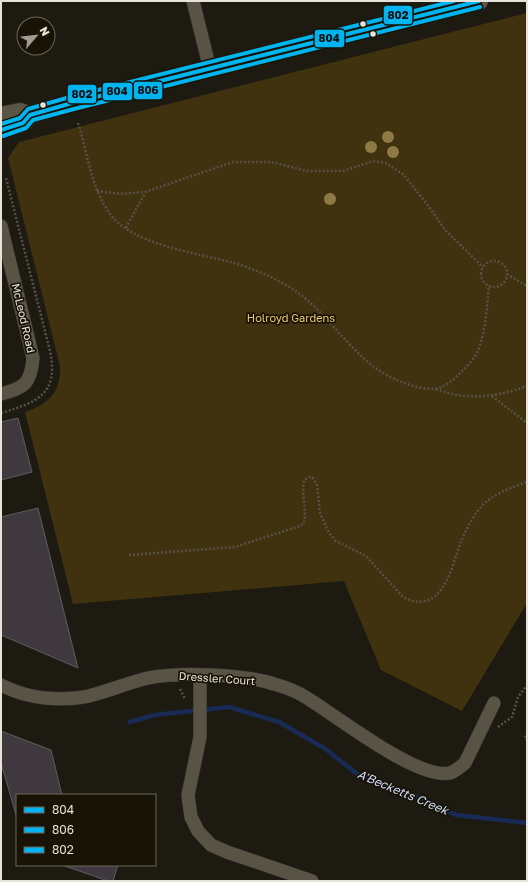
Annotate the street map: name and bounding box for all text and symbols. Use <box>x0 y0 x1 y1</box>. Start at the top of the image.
line badge: 802 <box>383 5 413 25</box>
text: 802 <box>388 8 409 21</box>
north arrow <box>16 16 56 56</box>
unlabelled marker <box>358 19 368 29</box>
text: N <box>38 24 53 38</box>
line badge: 804 <box>314 29 345 48</box>
unlabelled marker <box>368 29 378 39</box>
text: 804 <box>318 31 340 44</box>
line badge: 806 <box>133 81 163 100</box>
line badge: 804 <box>102 82 133 101</box>
text: 806 <box>137 83 159 96</box>
line badge: 802 <box>67 84 97 104</box>
text: 804 <box>106 84 128 97</box>
text: 802 <box>72 87 93 100</box>
unlabelled marker <box>38 100 48 110</box>
street label: McLeod Road <box>10 282 38 354</box>
park label: Holroyd Gardens <box>247 311 335 324</box>
street label: Dressler Court <box>178 669 256 687</box>
water label: A'Becketts Creek <box>355 766 452 818</box>
legend <box>16 794 156 866</box>
text: 804 <box>52 802 74 817</box>
text: 806 <box>52 822 74 837</box>
text: 802 <box>52 842 74 857</box>

